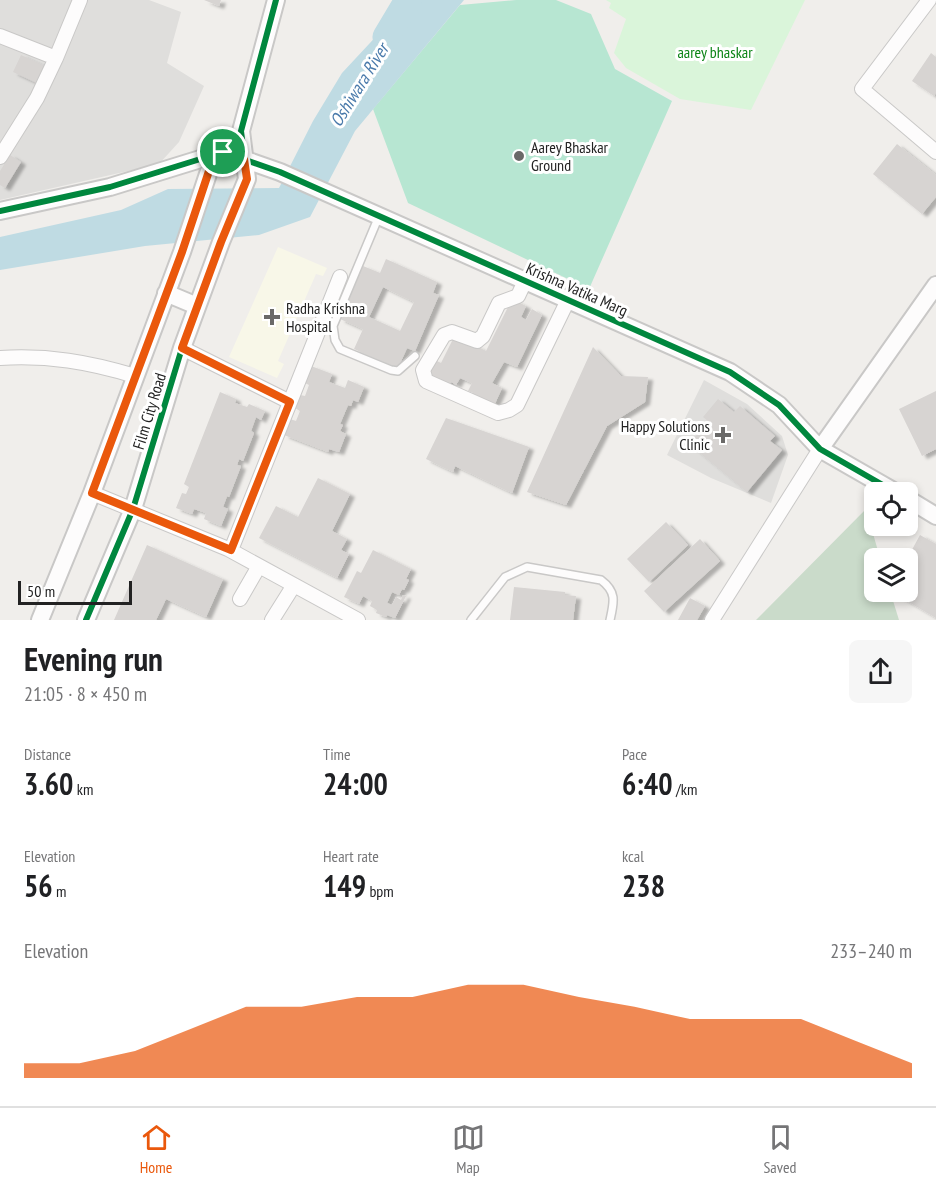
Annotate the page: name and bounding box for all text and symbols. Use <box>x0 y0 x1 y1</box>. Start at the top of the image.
water label: Oshiwara River <box>324 37 395 131</box>
park label: aarey bhaskar <box>677 42 753 62</box>
pin <box>197 126 248 177</box>
icon: arrive <box>206 135 239 168</box>
place label: Aarey Bhaskar Ground <box>531 137 609 175</box>
marker: Aarey Bhaskar Ground <box>512 149 526 163</box>
street label: Krishna Vatika Marg <box>523 258 631 320</box>
place label: Radha Krishna Hospital <box>286 298 365 336</box>
marker: Radha Krishna Hospital <box>263 308 281 326</box>
street label: Film City Road <box>128 370 170 452</box>
place label: Happy Solutions Clinic <box>621 416 710 454</box>
marker: Happy Solutions Clinic <box>714 426 732 444</box>
map controls <box>864 482 918 602</box>
button: locate <box>864 482 918 536</box>
button: layers <box>864 548 918 602</box>
scale bar <box>18 578 132 606</box>
text: 50 m <box>27 581 55 601</box>
text: Evening run <box>24 637 163 680</box>
button: share <box>849 640 912 703</box>
text: 21:05 · 8 × 450 m <box>24 681 147 707</box>
text: Distance <box>24 744 71 764</box>
text: Time <box>323 744 351 764</box>
text: Pace <box>622 744 647 764</box>
text: 3.60 <box>24 764 73 803</box>
text: 24:00 <box>323 764 388 803</box>
text: 6:40 <box>622 764 673 803</box>
text: km <box>73 779 93 799</box>
text: /km <box>673 779 697 799</box>
text: Elevation <box>24 846 75 866</box>
text: Heart rate <box>323 846 379 866</box>
text: kcal <box>622 846 644 866</box>
text: 56 <box>24 866 53 905</box>
text: 149 <box>323 866 366 905</box>
text: 238 <box>622 866 665 905</box>
text: m <box>53 881 67 901</box>
text: bpm <box>366 881 394 901</box>
text: Elevation <box>24 938 88 964</box>
text: 233–240 m <box>830 938 912 964</box>
tab: Home <box>140 1121 173 1177</box>
tab: Map <box>452 1121 485 1177</box>
tab: Saved <box>764 1121 797 1177</box>

